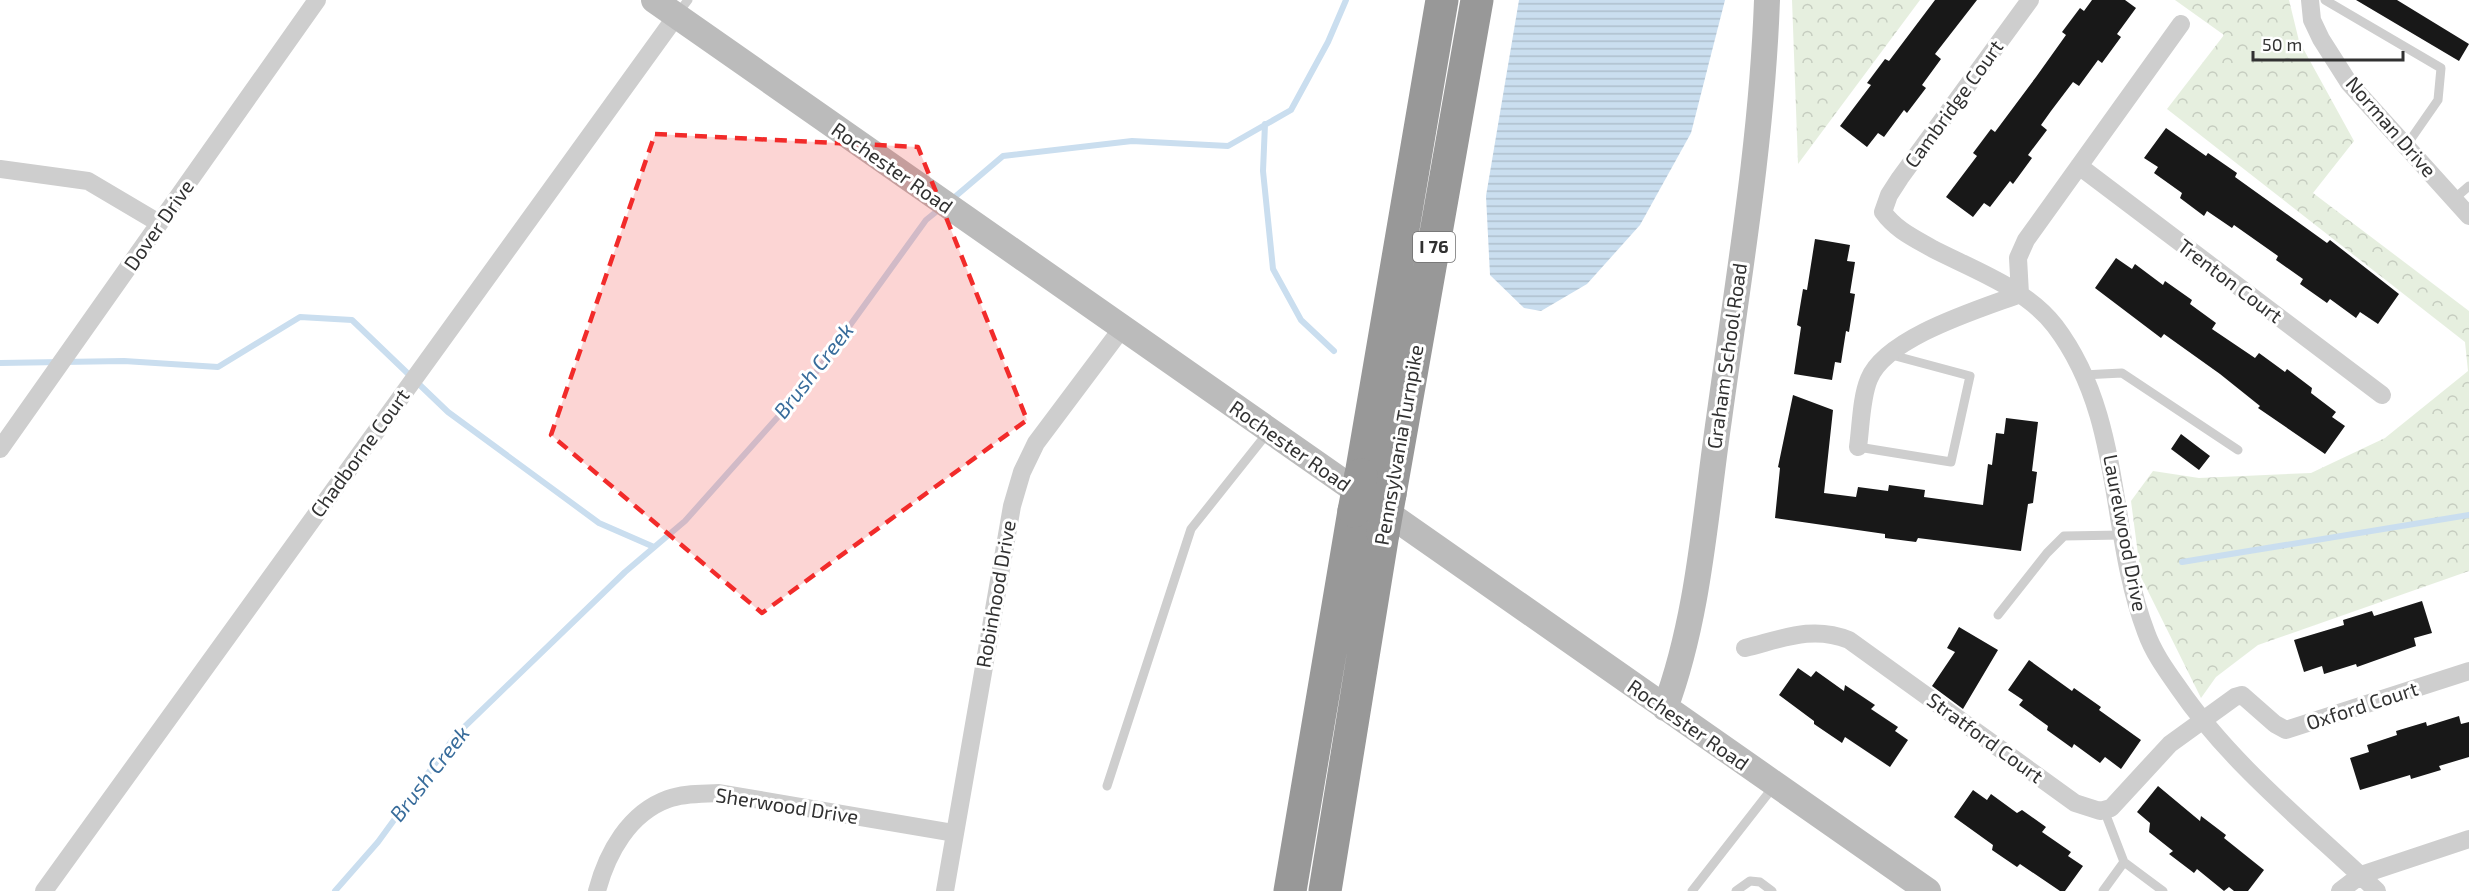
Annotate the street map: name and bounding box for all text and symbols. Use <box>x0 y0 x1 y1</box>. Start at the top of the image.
scale bar <box>2253 24 2403 62</box>
text: 50 m <box>2262 33 2302 55</box>
street label: Cambridge Court <box>1899 35 2008 172</box>
street label: Norman Drive <box>2342 71 2442 182</box>
street label: Rochester Road <box>827 117 958 218</box>
street label: Dover Drive <box>118 174 198 274</box>
road number: I 76 <box>1413 232 1455 262</box>
street label: Trenton Court <box>2174 233 2288 328</box>
street label: Graham School Road <box>1701 261 1751 450</box>
water label: Brush Creek <box>768 317 858 423</box>
street label: Pennsylvania Turnpike <box>1369 343 1427 547</box>
street label: Chadborne Court <box>305 383 414 521</box>
street label: Rochester Road <box>1225 395 1356 496</box>
street label: Laurelwood Drive <box>2099 452 2153 613</box>
street label: Robinhood Drive <box>970 518 1020 669</box>
street label: Rochester Road <box>1623 674 1754 775</box>
street label: Oxford Court <box>2303 676 2421 734</box>
street label: Stratford Court <box>1923 687 2049 788</box>
water label: Brush Creek <box>384 720 474 826</box>
street label: Sherwood Drive <box>714 782 860 828</box>

